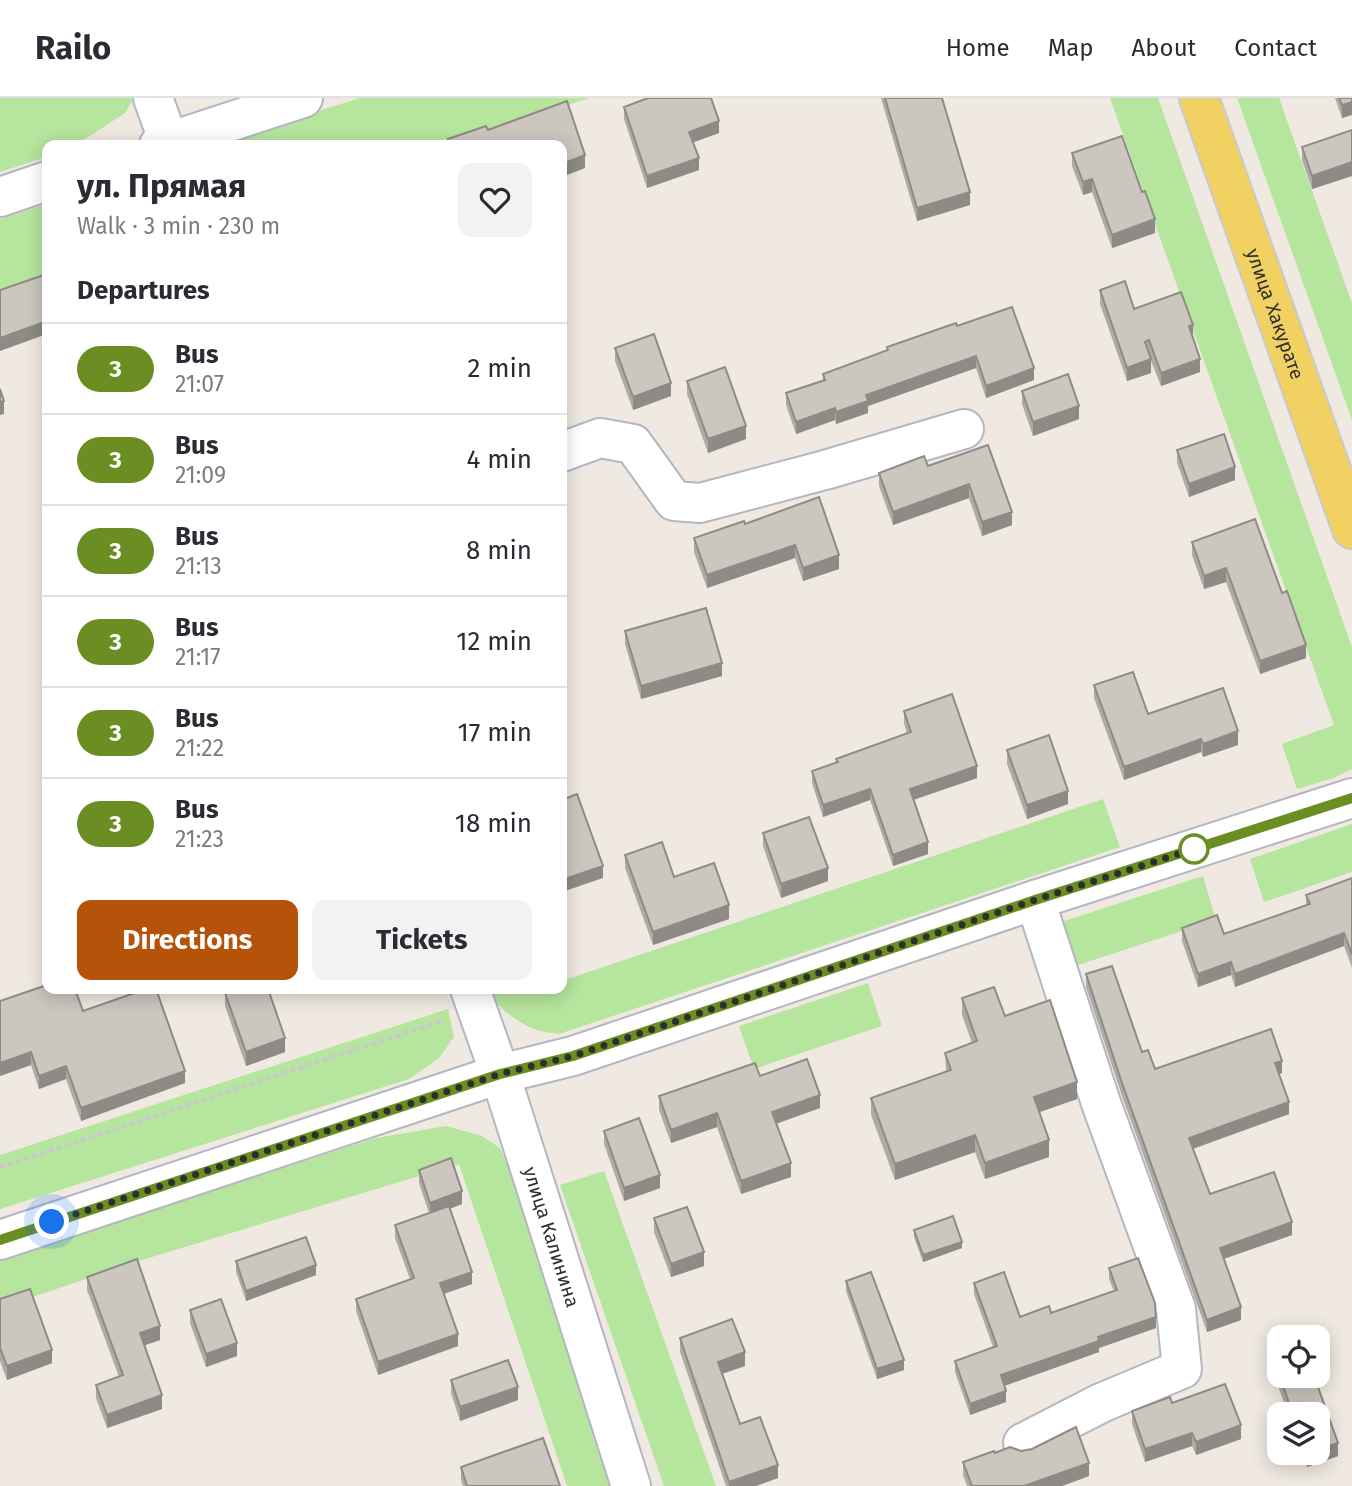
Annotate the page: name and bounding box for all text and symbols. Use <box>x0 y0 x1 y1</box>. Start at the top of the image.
text: Railo <box>35 28 111 68</box>
text: Home <box>946 34 1010 62</box>
text: Map <box>1048 34 1094 62</box>
text: About <box>1132 34 1196 62</box>
text: Contact <box>1234 34 1317 62</box>
button: heart <box>458 163 532 237</box>
text: ул. Прямая <box>77 166 246 206</box>
text: Walk · 3 min · 230 m <box>77 212 280 240</box>
street label: улица Хакурате <box>1242 245 1309 382</box>
text: Departures <box>77 275 210 306</box>
text: Bus <box>175 339 218 370</box>
text: 2 min <box>467 353 532 384</box>
text: 3 <box>109 355 122 383</box>
text: 21:07 <box>175 370 224 398</box>
text: Bus <box>175 430 218 461</box>
text: 4 min <box>466 444 532 475</box>
text: 3 <box>109 446 122 474</box>
text: 21:09 <box>175 461 226 489</box>
text: Bus <box>175 521 218 552</box>
text: 8 min <box>466 535 532 566</box>
text: 3 <box>109 537 122 565</box>
text: 21:13 <box>175 552 222 580</box>
text: Bus <box>175 612 218 643</box>
text: 12 min <box>456 626 532 657</box>
text: 3 <box>109 628 122 656</box>
text: 21:17 <box>175 643 221 671</box>
text: Bus <box>175 703 218 734</box>
text: 17 min <box>457 717 532 748</box>
text: 3 <box>109 719 122 747</box>
text: 21:22 <box>175 734 224 762</box>
text: Bus <box>175 794 218 825</box>
text: 18 min <box>455 808 532 839</box>
text: 3 <box>109 810 122 838</box>
text: 21:23 <box>175 825 224 853</box>
unlabelled marker <box>1179 834 1209 864</box>
button: Directions <box>77 900 298 980</box>
button: Tickets <box>312 900 532 980</box>
street label: улица Калинина <box>519 1164 585 1310</box>
your location <box>34 1204 69 1239</box>
map controls <box>1267 1325 1330 1465</box>
button: locate <box>1267 1325 1330 1388</box>
button: layers <box>1267 1402 1330 1465</box>

